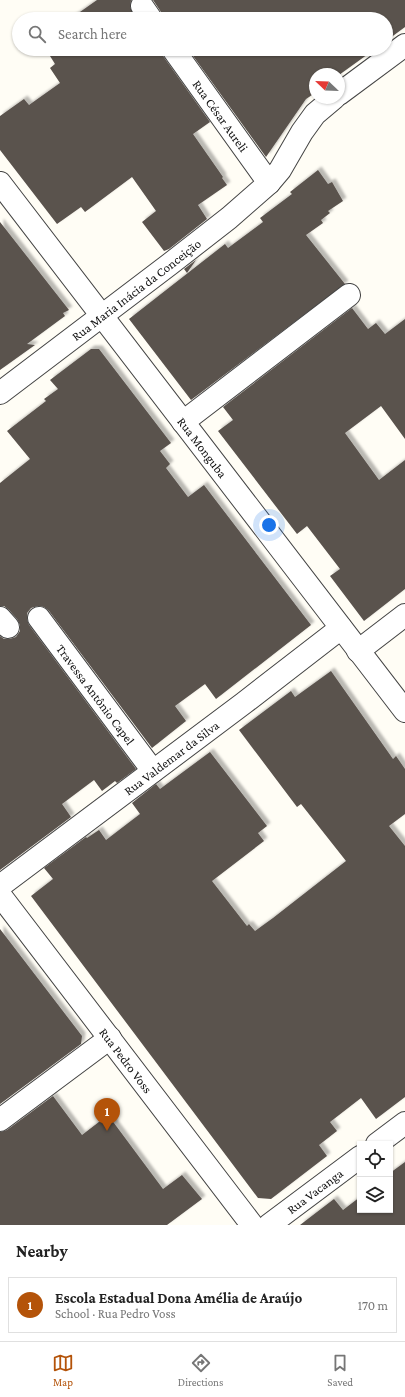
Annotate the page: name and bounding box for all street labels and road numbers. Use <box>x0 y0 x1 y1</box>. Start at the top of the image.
street label: Rua César Aureli <box>190 77 252 155</box>
street label: Rua Maria Inácia da Conceição <box>68 235 204 344</box>
street label: Rua Monguba <box>175 414 231 481</box>
street label: Travessa Antônio Capel <box>53 641 138 748</box>
street label: Rua Valdemar da Silva <box>121 717 222 798</box>
street label: Rua Pedro Voss <box>97 1025 156 1096</box>
street label: Rua Vacanga <box>284 1165 346 1217</box>

